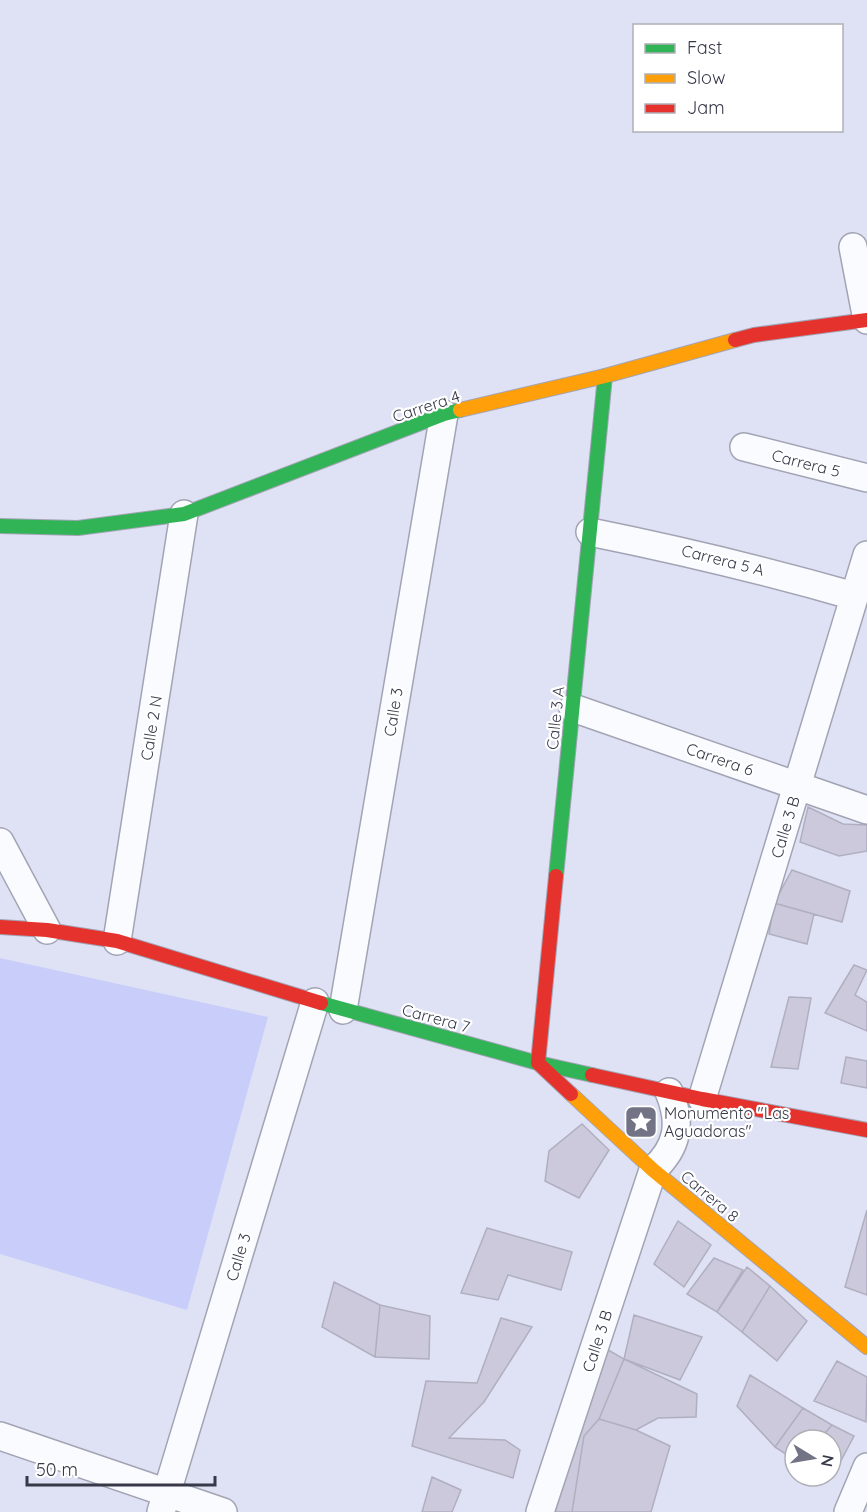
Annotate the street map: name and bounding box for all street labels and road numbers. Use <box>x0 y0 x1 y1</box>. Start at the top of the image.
street label: Carrera 4 <box>390 386 462 426</box>
street label: Carrera 5 <box>770 445 842 481</box>
street label: Carrera 5 A <box>680 540 766 580</box>
street label: Calle 3 A <box>542 685 568 751</box>
street label: Calle 3 <box>379 686 407 738</box>
street label: Calle 2 N <box>136 694 166 762</box>
street label: Carrera 6 <box>684 738 757 780</box>
street label: Calle 3 B <box>766 794 804 860</box>
street label: Carrera 7 <box>400 999 472 1037</box>
street label: Carrera 8 <box>677 1166 743 1226</box>
street label: Calle 3 <box>221 1231 255 1283</box>
street label: Calle 3 B <box>578 1308 616 1374</box>

